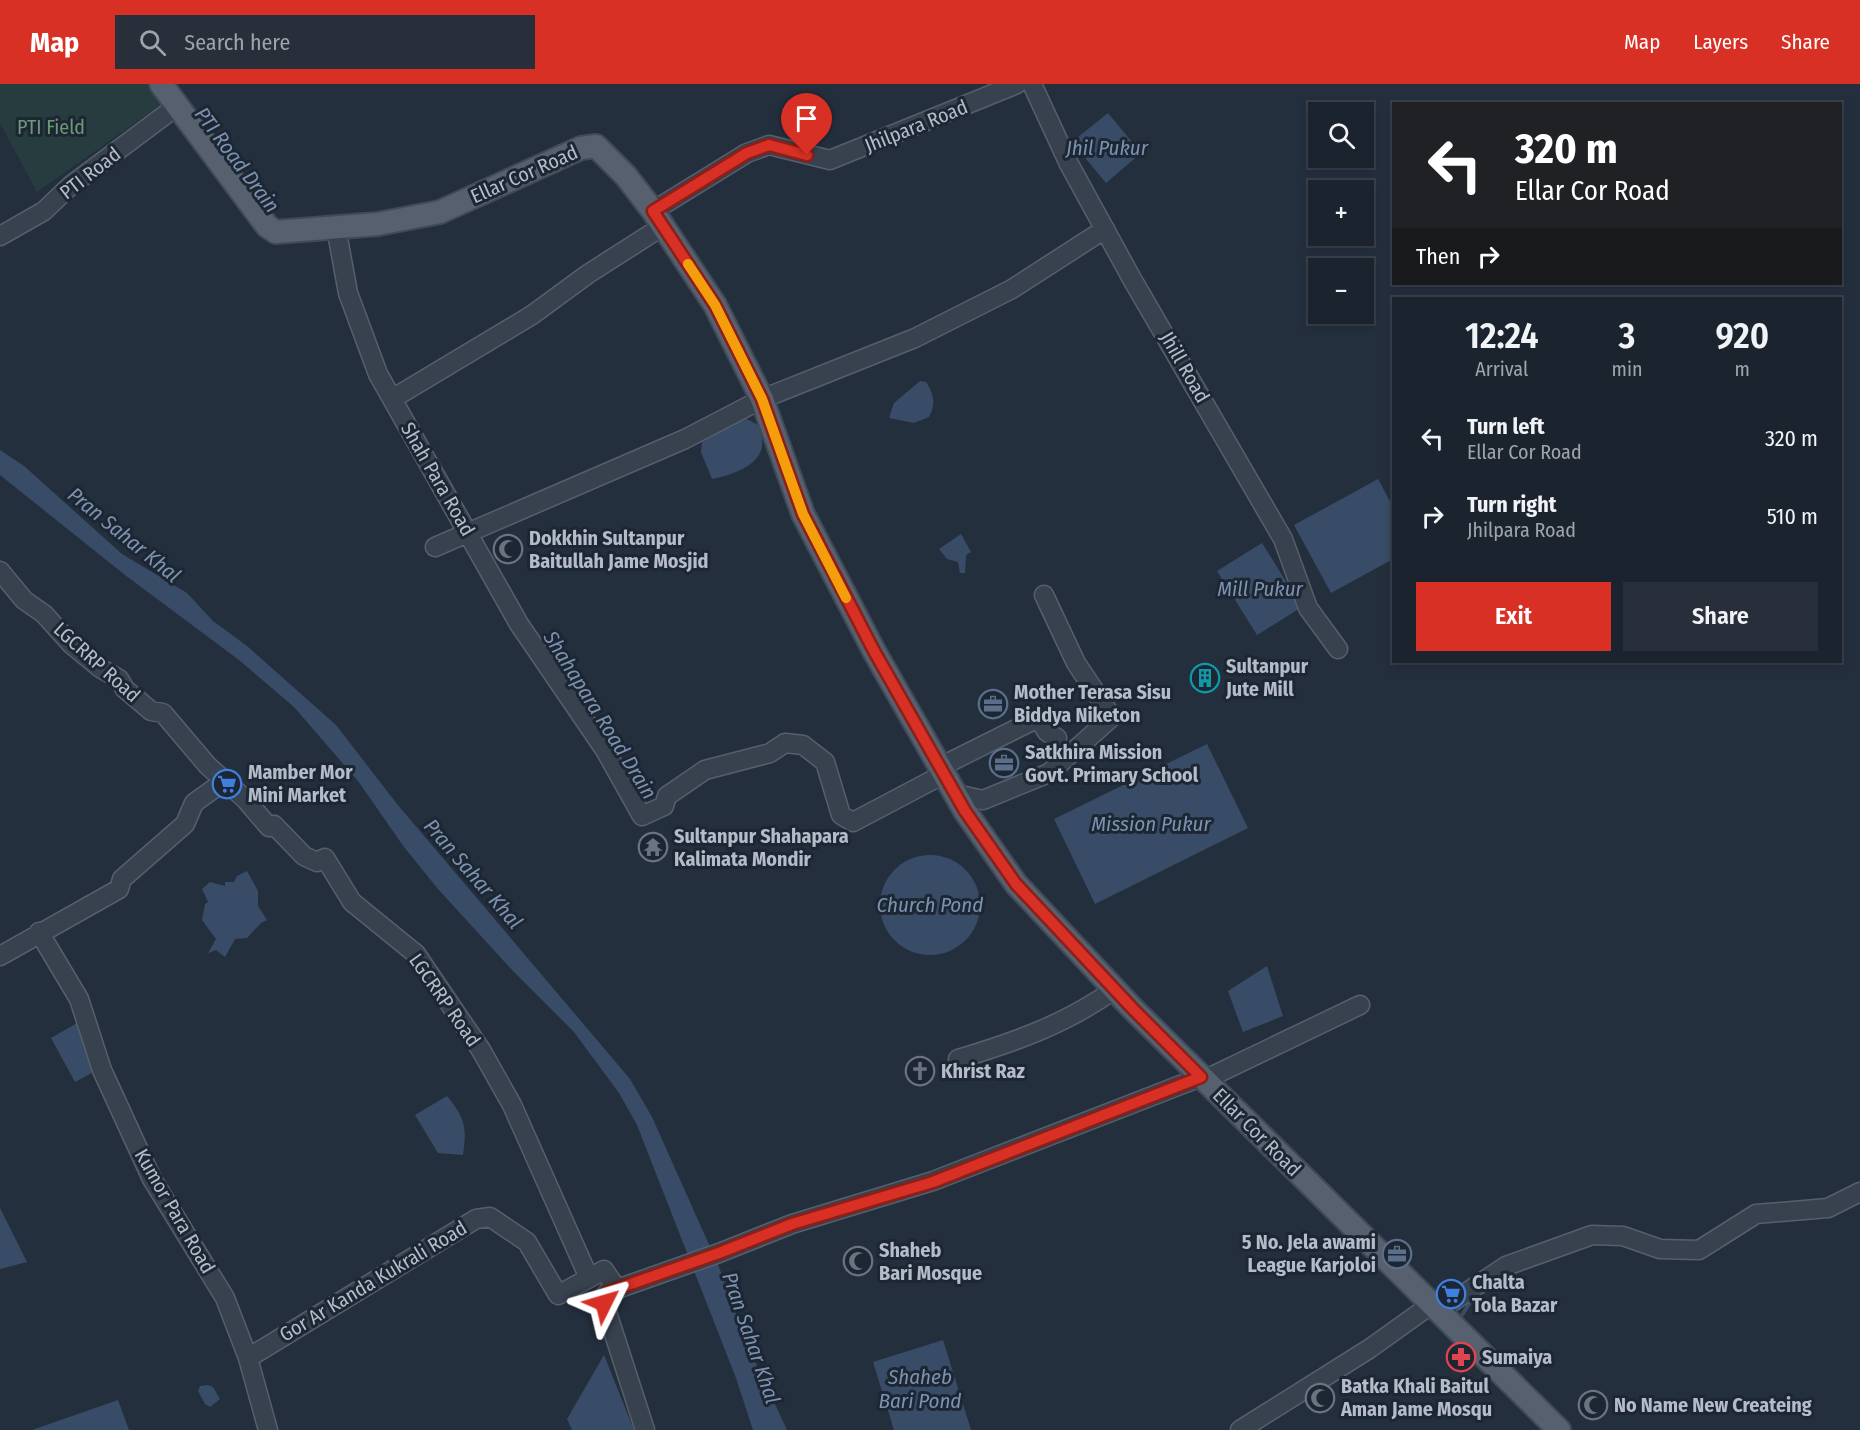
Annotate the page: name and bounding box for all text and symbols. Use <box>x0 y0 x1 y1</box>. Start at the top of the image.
search box <box>115 15 535 69</box>
text: Map <box>30 26 79 59</box>
icon: search <box>136 26 169 59</box>
text: Search here <box>184 29 290 56</box>
text: Map <box>1624 29 1660 55</box>
text: Layers <box>1693 29 1748 55</box>
text: Share <box>1781 29 1830 55</box>
pin <box>781 93 832 155</box>
street label: Jhilpara Road <box>861 94 971 158</box>
water label: PTI Road Drain <box>189 102 285 218</box>
icon: arrive <box>790 102 823 135</box>
map controls <box>1308 102 1374 324</box>
button: search <box>1308 102 1374 168</box>
park label: PTI Field <box>17 115 85 139</box>
text: 320 m <box>1515 124 1618 174</box>
icon: left <box>1416 126 1494 204</box>
water label: Jhil Pukur <box>1065 135 1149 161</box>
street label: Ellar Cor Road <box>467 140 581 208</box>
street label: PTI Road <box>55 142 125 204</box>
text: Ellar Cor Road <box>1515 175 1670 207</box>
button: + <box>1308 180 1374 246</box>
icon: right <box>1472 240 1505 273</box>
text: Then <box>1416 243 1460 270</box>
button: − <box>1308 258 1374 324</box>
text: 12:24 <box>1465 314 1539 358</box>
text: 3 <box>1619 314 1635 358</box>
text: 920 <box>1715 314 1769 358</box>
street label: Jhill Road <box>1155 327 1215 407</box>
text: Arrival <box>1475 357 1528 381</box>
text: min <box>1612 357 1642 381</box>
text: m <box>1735 357 1750 381</box>
text: Turn left <box>1467 413 1545 440</box>
street label: Shah Para Road <box>396 418 480 540</box>
icon: left <box>1416 422 1449 455</box>
text: 320 m <box>1765 425 1818 452</box>
text: Ellar Cor Road <box>1467 440 1582 464</box>
water label: Pran Sahar Khal <box>62 482 186 588</box>
text: Turn right <box>1467 491 1556 518</box>
icon: right <box>1416 500 1449 533</box>
text: 510 m <box>1767 503 1818 530</box>
text: Jhilpara Road <box>1467 518 1576 542</box>
place label: Dokkhin Sultanpur Baitullah Jame Mosjid <box>529 526 709 573</box>
mosque icon: Dokkhin Sultanpur Baitullah Jame Mosjid <box>492 533 524 565</box>
water label: Mill Pukur <box>1217 576 1304 602</box>
button: Exit <box>1416 582 1611 651</box>
button: Share <box>1623 582 1818 651</box>
street label: LGCRRP Road <box>49 617 145 707</box>
water label: Shahapara Road Drain <box>537 625 662 804</box>
place label: Sultanpur Jute Mill <box>1225 654 1309 701</box>
building icon: Sultanpur Jute Mill <box>1189 662 1221 694</box>
place label: Mother Terasa Sisu Biddya Niketon <box>1014 680 1171 727</box>
office icon: Mother Terasa Sisu Biddya Niketon <box>977 688 1009 720</box>
place label: Satkhira Mission Govt. Primary School <box>1025 740 1199 787</box>
office icon: Satkhira Mission Govt. Primary School <box>988 747 1020 779</box>
place label: Mamber Mor Mini Market <box>248 760 353 807</box>
supermarket icon: Mamber Mor Mini Market <box>211 768 243 800</box>
water label: Mission Pukur <box>1091 811 1211 837</box>
water label: Pran Sahar Khal <box>418 814 528 934</box>
place label: Sultanpur Shahapara Kalimata Mondir <box>674 824 849 871</box>
temple icon: Sultanpur Shahapara Kalimata Mondir <box>637 831 669 863</box>
water label: Church Pond <box>877 892 984 918</box>
street label: LGCRRP Road <box>404 949 486 1051</box>
church icon: Khrist Raz <box>904 1055 936 1087</box>
place label: Khrist Raz <box>941 1059 1026 1083</box>
street label: Ellar Cor Road <box>1208 1083 1306 1181</box>
street label: Kumor Para Road <box>130 1144 220 1278</box>
street label: Gor Ar Kanda Kukrali Road <box>275 1215 471 1347</box>
place label: 5 No. Jela awami League Karjoloi <box>1242 1230 1376 1277</box>
place label: Shaheb Bari Mosque <box>879 1238 982 1285</box>
office icon: 5 No. Jela awami League Karjoloi <box>1381 1238 1413 1270</box>
mosque icon: Shaheb Bari Mosque <box>842 1245 874 1277</box>
water label: Pran Sahar Khal <box>716 1269 786 1407</box>
place label: Chalta Tola Bazar <box>1472 1270 1558 1317</box>
position arrow <box>572 1271 636 1335</box>
supermarket icon: Chalta Tola Bazar <box>1435 1278 1467 1310</box>
pharmacy icon: Sumaiya <box>1445 1341 1477 1373</box>
place label: Sumaiya <box>1482 1345 1552 1369</box>
water label: Shaheb Bari Pond <box>878 1364 962 1414</box>
place label: Batka Khali Baitul Aman Jame Mosqu <box>1340 1374 1492 1421</box>
mosque icon: Batka Khali Baitul Aman Jame Mosqu <box>1304 1382 1336 1414</box>
mosque icon: No Name New Createing <box>1577 1389 1609 1421</box>
place label: No Name New Createing <box>1614 1393 1812 1417</box>

